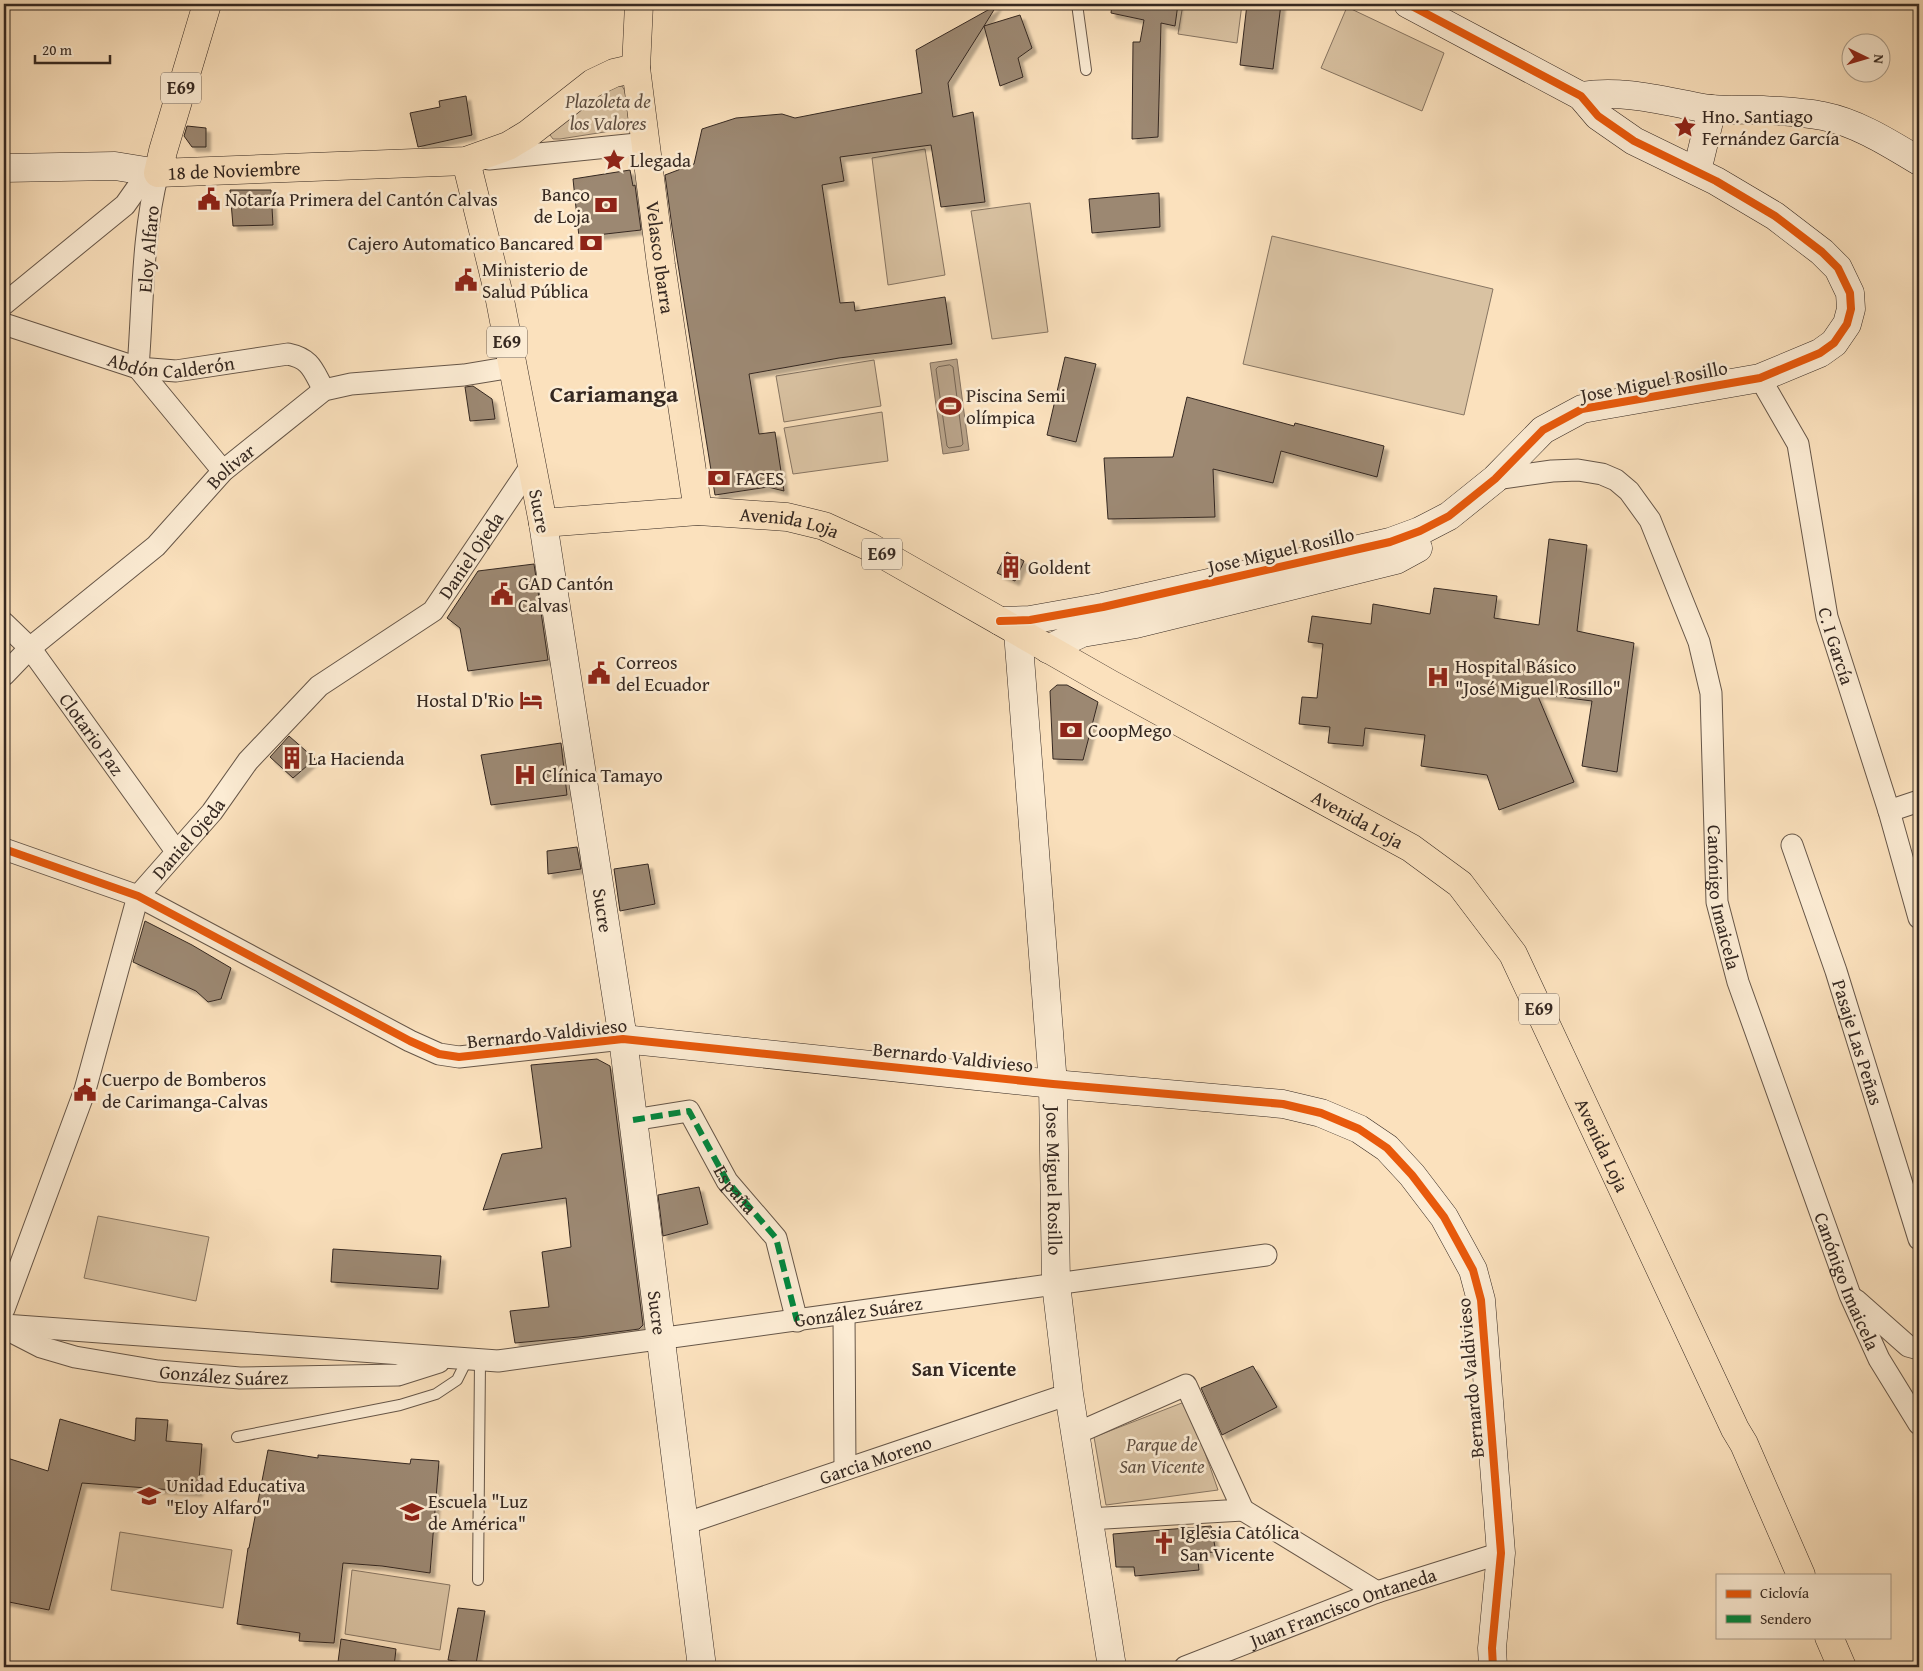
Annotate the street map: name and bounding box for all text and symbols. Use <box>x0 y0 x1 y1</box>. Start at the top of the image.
scale bar <box>35 32 110 64</box>
north arrow <box>1840 32 1890 82</box>
text: 20 m <box>42 39 73 60</box>
text: N <box>1869 54 1889 65</box>
road number: E69 <box>161 73 201 104</box>
park label: Plazoleta de los Valores <box>564 87 651 137</box>
place label: Hno. Santiago Fernández García <box>1702 102 1840 152</box>
place icon: Hno. Santiago Fernández García <box>1672 114 1698 140</box>
place label: Llegada <box>630 146 691 174</box>
place icon: Llegada <box>601 147 627 173</box>
street label: 18 de Noviembre <box>167 153 301 187</box>
place label: Banco de Loja <box>534 180 590 230</box>
place label: Notaría Primera del Cantón Calvas <box>225 185 498 213</box>
public building icon: Notaría Primera del Cantón Calvas <box>196 186 222 212</box>
bank icon: Banco de Loja <box>593 192 619 218</box>
street label: Velasco Ibarra <box>639 199 682 316</box>
street label: Eloy Alfaro <box>130 204 166 294</box>
place label: Cajero Automatico Bancared <box>348 229 575 257</box>
bank icon: Cajero Automatico Bancared <box>578 230 604 256</box>
place label: Ministerio de Salud Pública <box>482 255 589 305</box>
public building icon: Ministerio de Salud Pública <box>453 267 479 293</box>
road number: E69 <box>487 327 527 358</box>
street label: Abdón Calderón <box>104 345 237 385</box>
street label: Jose Miguel Rosillo <box>1576 353 1730 409</box>
district label: Cariamanga <box>550 376 679 411</box>
place label: Piscina Semi olímpica <box>966 381 1066 431</box>
sports icon: Piscina Semi olímpica <box>937 393 963 419</box>
street label: Bolivar <box>199 437 261 495</box>
place label: FACES <box>736 464 784 492</box>
bank icon: FACES <box>706 465 732 491</box>
street label: Sucre <box>522 487 558 536</box>
street label: Avenida Loja <box>739 500 844 545</box>
street label: Daniel Ojeda <box>431 506 510 604</box>
street label: Jose Miguel Rosillo <box>1203 520 1357 581</box>
road number: E69 <box>862 538 902 570</box>
place label: Goldent <box>1028 553 1091 581</box>
building icon: Goldent <box>998 554 1024 580</box>
place label: GAD Cantón Calvas <box>518 569 614 619</box>
public building icon: GAD Cantón Calvas <box>489 581 515 607</box>
street label: C. I García <box>1812 605 1862 688</box>
place label: Correos del Ecuador <box>616 648 710 698</box>
place label: Hospital Básico "José Miguel Rosillo" <box>1455 652 1621 702</box>
public building icon: Correos del Ecuador <box>586 660 612 686</box>
hospital icon: Hospital Básico "José Miguel Rosillo" <box>1425 664 1451 690</box>
place label: Hostal D'Rio <box>417 686 514 714</box>
street label: Clotario Paz <box>53 687 131 781</box>
hotel icon: Hostal D'Rio <box>518 687 544 713</box>
place label: CoopMego <box>1088 716 1172 744</box>
bank icon: CoopMego <box>1058 717 1084 743</box>
place label: La Hacienda <box>308 744 404 772</box>
building icon: La Hacienda <box>279 745 305 771</box>
place label: Clínica Tamayo <box>542 761 663 789</box>
hospital icon: Clínica Tamayo <box>512 762 538 788</box>
street label: Avenida Loja <box>1307 783 1409 855</box>
street label: Daniel Ojeda <box>145 792 232 885</box>
street label: Canónigo Imaicela <box>1701 824 1748 973</box>
street label: Sucre <box>586 886 620 935</box>
street label: Pasaje Las Peñas <box>1825 976 1891 1109</box>
road number: E69 <box>1519 994 1559 1024</box>
street label: Bernardo Valdivieso <box>466 1011 628 1055</box>
street label: Bernardo Valdivieso <box>872 1035 1034 1079</box>
place label: Cuerpo de Bomberos de Carimanga-Calvas <box>102 1065 268 1115</box>
public building icon: Cuerpo de Bomberos de Carimanga-Calvas <box>72 1077 98 1103</box>
street label: Avenida Loja <box>1568 1093 1636 1197</box>
street label: Jose Miguel Rosillo <box>1039 1104 1070 1256</box>
street label: España <box>707 1160 763 1220</box>
street label: Canónigo Imaicela <box>1807 1208 1887 1355</box>
street label: Sucre <box>641 1289 674 1337</box>
street label: González Suárez <box>792 1289 924 1334</box>
street label: Bernardo Valdivieso <box>1449 1297 1491 1459</box>
district label: San Vicente <box>912 1354 1017 1383</box>
street label: González Suárez <box>158 1357 288 1392</box>
street label: Garcia Moreno <box>816 1427 935 1491</box>
park label: Parque de San Vicente <box>1119 1430 1205 1480</box>
place label: Unidad Educativa "Eloy Alfaro" <box>166 1471 306 1521</box>
school or university icon: Unidad Educativa "Eloy Alfaro" <box>136 1483 162 1509</box>
place label: Escuela "Luz de América" <box>428 1487 527 1537</box>
school or university icon: Escuela "Luz de América" <box>399 1499 425 1525</box>
place label: Iglesia Católica San Vicente <box>1180 1518 1299 1568</box>
church icon: Iglesia Católica San Vicente <box>1151 1530 1177 1556</box>
street label: Juan Francisco Ontaneda <box>1244 1560 1440 1655</box>
legend <box>1716 1574 1890 1638</box>
text: Ciclovía <box>1760 1582 1809 1603</box>
text: Sendero <box>1760 1608 1812 1629</box>

